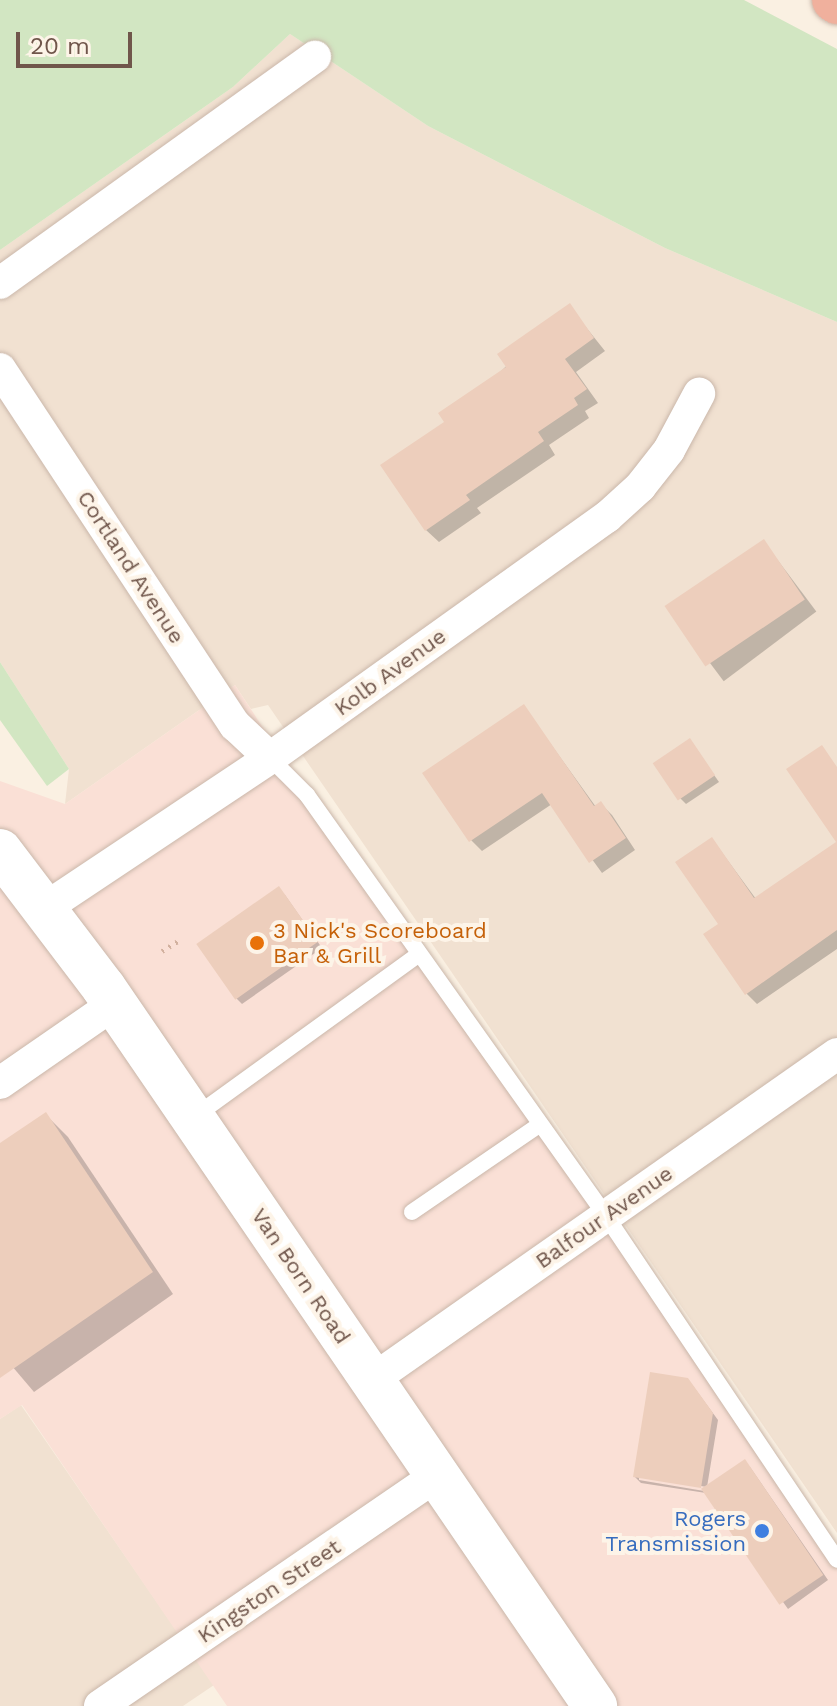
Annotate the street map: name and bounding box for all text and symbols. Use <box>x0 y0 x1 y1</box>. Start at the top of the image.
scale bar <box>20 16 136 66</box>
text: 20 m <box>30 32 90 60</box>
street label: Cortland Avenue <box>72 485 190 649</box>
street label: Kolb Avenue <box>329 622 451 722</box>
place label: 3 Nick's Scoreboard Bar & Grill <box>273 917 487 968</box>
marker: 3 Nick's Scoreboard Bar & Grill <box>248 934 266 952</box>
street label: Balfour Avenue <box>530 1159 678 1275</box>
street label: Van Born Road <box>246 1203 356 1349</box>
place label: Rogers Transmission <box>605 1505 746 1556</box>
marker: Rogers Transmission <box>753 1522 771 1540</box>
street label: Kingston Street <box>192 1533 346 1649</box>

